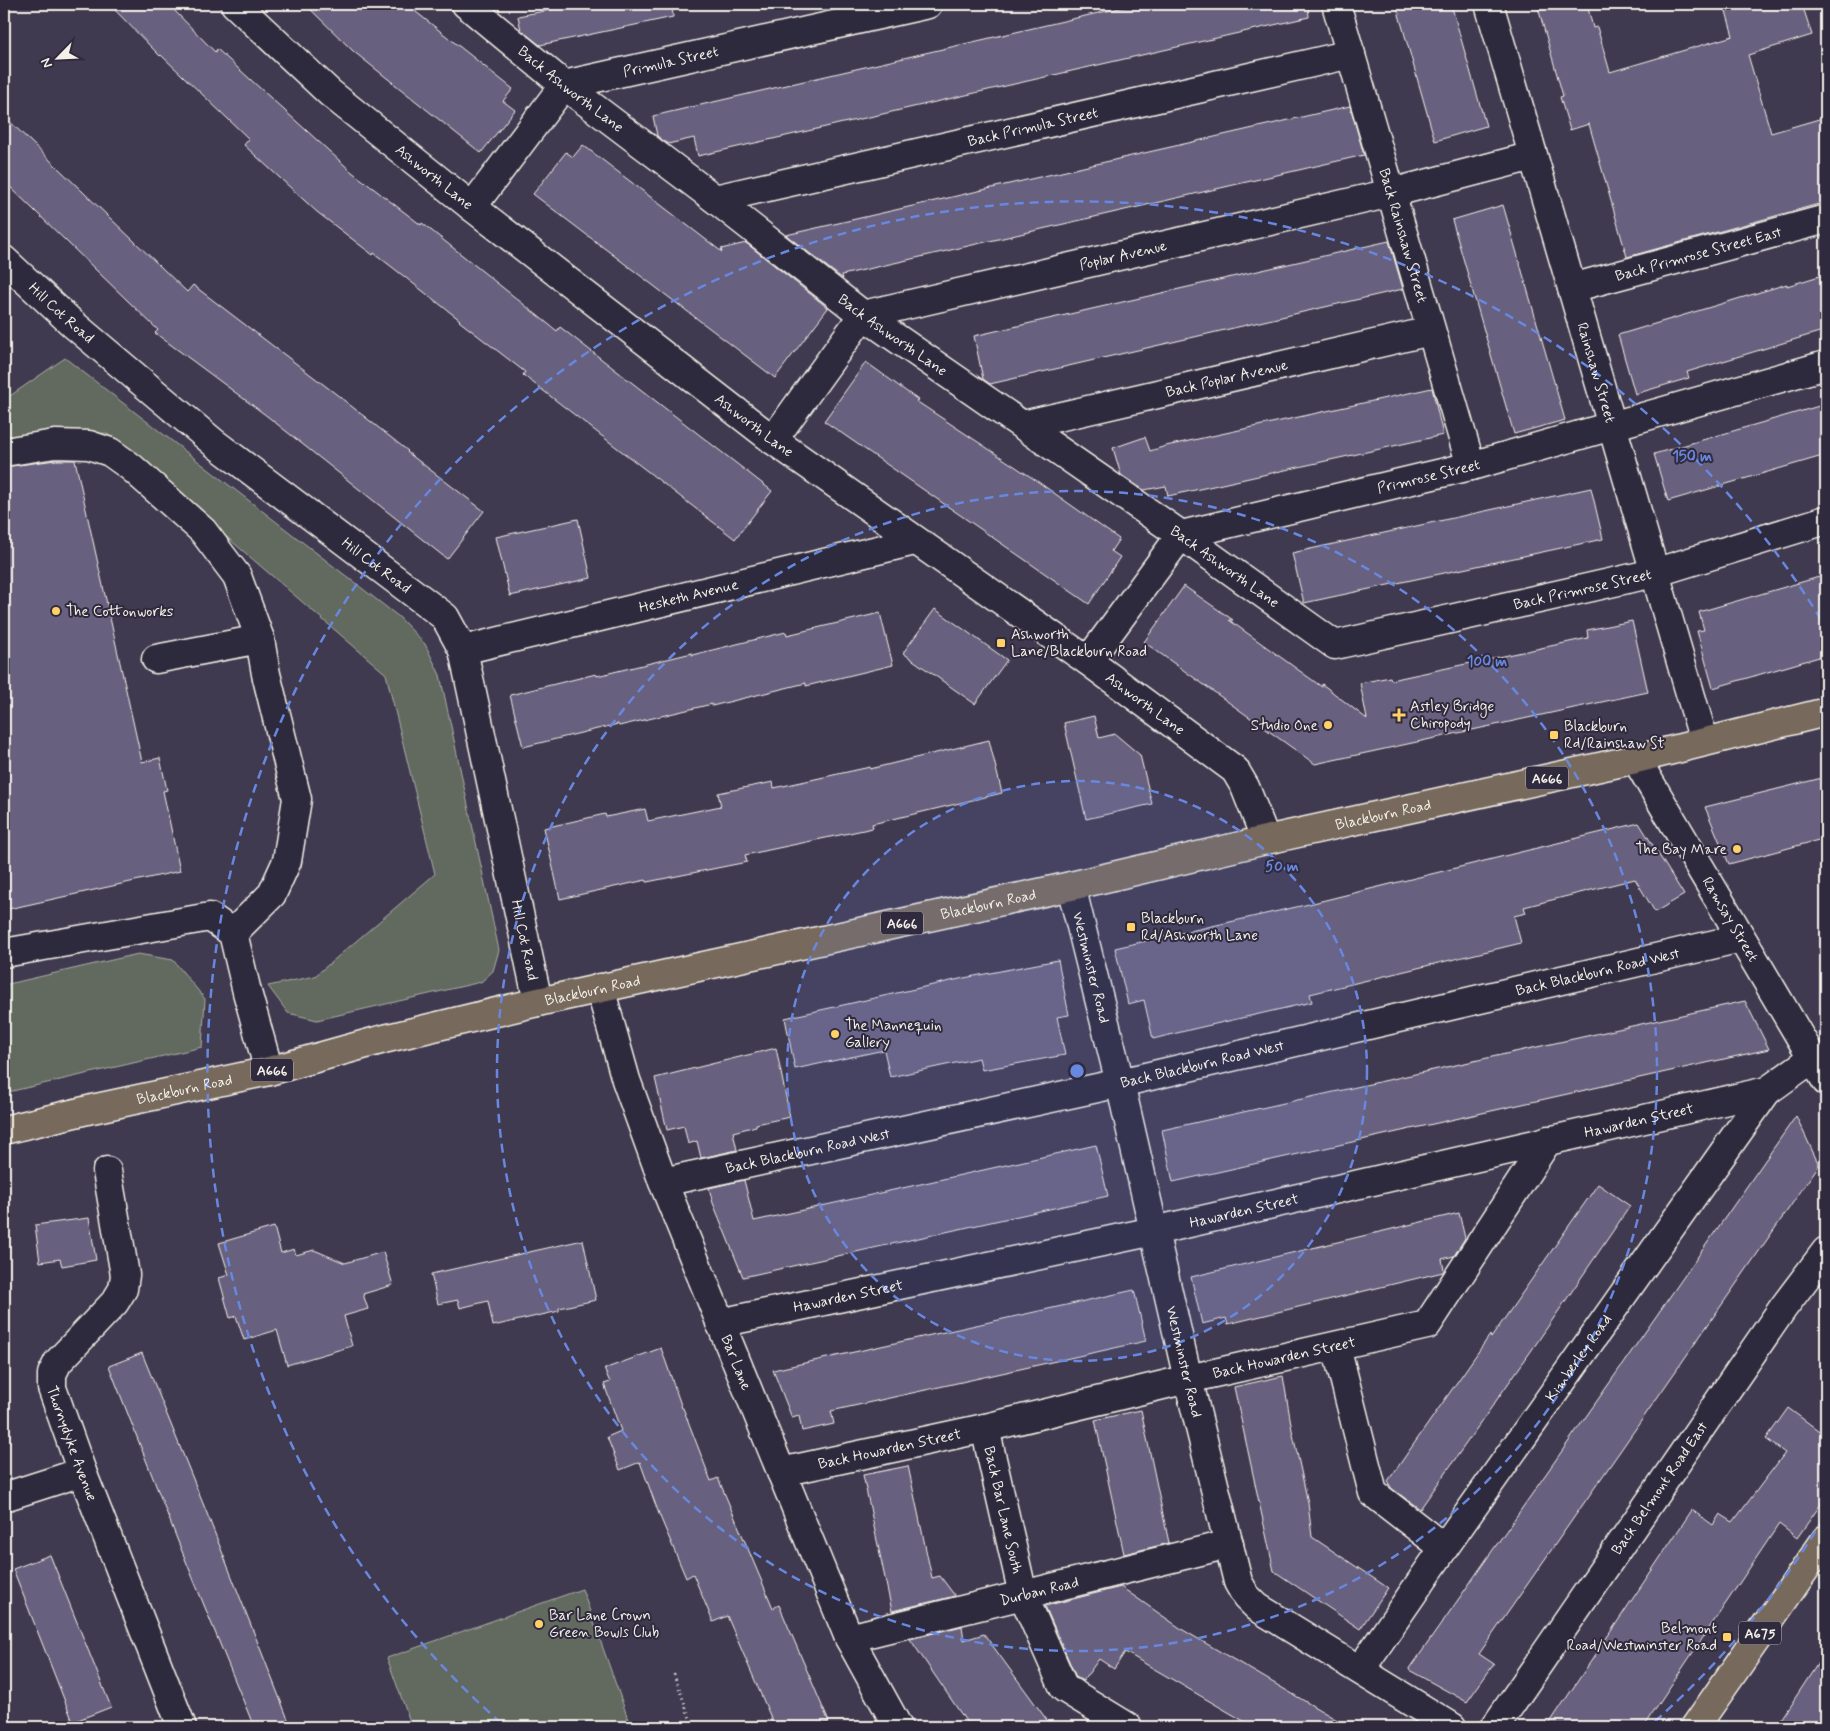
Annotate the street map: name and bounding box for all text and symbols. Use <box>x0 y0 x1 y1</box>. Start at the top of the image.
north arrow <box>32 32 82 82</box>
street label: Back Ashworth Lane <box>513 42 628 138</box>
street label: Primula Street <box>621 42 721 83</box>
text: N <box>37 55 57 71</box>
street label: Back Primula Street <box>966 103 1100 152</box>
street label: Ashworth Lane <box>391 140 477 215</box>
street label: Back Rainshaw Street <box>1374 166 1432 306</box>
street label: Back Primrose Street East <box>1613 222 1785 287</box>
street label: Poplar Avenue <box>1078 236 1169 276</box>
street label: Hill Cot Road <box>24 279 98 349</box>
street label: Back Ashworth Lane <box>833 290 951 381</box>
street label: Rainshaw Street <box>1571 320 1620 426</box>
street label: Back Poplar Avenue <box>1164 355 1290 403</box>
street label: Ashworth Lane <box>710 389 797 462</box>
text: 150 m <box>1672 447 1712 467</box>
street label: Primrose Street <box>1375 455 1483 499</box>
street label: Back Ashworth Lane <box>1166 521 1283 613</box>
street label: Hill Cot Road <box>337 533 415 599</box>
street label: Back Primrose Street <box>1512 565 1654 615</box>
street label: Hesketh Avenue <box>637 575 740 618</box>
place label: The Cottonworks <box>66 602 174 622</box>
marker: The Cottonworks <box>50 605 62 617</box>
place label: Ashworth Lane/Blackburn Road <box>1011 625 1147 662</box>
marker: Ashworth Lane/Blackburn Road <box>995 637 1007 649</box>
text: 100 m <box>1467 652 1507 672</box>
street label: Ashworth Lane <box>1101 668 1189 741</box>
place label: Astley Bridge Chiropody <box>1410 697 1494 734</box>
marker: Astley Bridge Chiropody <box>1392 708 1406 722</box>
place label: Studio One <box>1251 716 1318 736</box>
place label: Blackburn Rd/Rainshaw St <box>1564 717 1665 754</box>
marker: Studio One <box>1322 719 1334 731</box>
marker: Blackburn Rd/Rainshaw St <box>1548 729 1560 741</box>
road number: A666 <box>1526 766 1568 790</box>
street label: Blackburn Road <box>1334 795 1433 836</box>
place label: The Bay Mare <box>1635 840 1727 860</box>
marker: The Bay Mare <box>1731 843 1743 855</box>
text: 50 m <box>1265 857 1299 877</box>
street label: Ramsay Street <box>1697 873 1763 966</box>
street label: Blackburn Road <box>939 885 1038 925</box>
street label: Hill Cot Road <box>506 898 542 983</box>
place label: Blackburn Rd/Ashworth Lane <box>1141 909 1258 946</box>
street label: Westminster Road <box>1067 910 1114 1026</box>
road number: A666 <box>881 911 923 934</box>
marker: Blackburn Rd/Ashworth Lane <box>1125 921 1137 933</box>
street label: Back Blackburn Road West <box>1514 944 1682 1001</box>
street label: Blackburn Road <box>543 971 642 1011</box>
place label: The Mannequin Gallery <box>845 1016 942 1053</box>
marker: The Mannequin Gallery <box>829 1028 841 1040</box>
street label: Back Blackburn Road West <box>1119 1036 1287 1094</box>
road number: A666 <box>251 1058 293 1082</box>
centre of rings <box>1068 1062 1086 1080</box>
street label: Blackburn Road <box>135 1070 234 1110</box>
street label: Hawarden Street <box>1582 1099 1696 1143</box>
street label: Back Blackburn Road West <box>724 1124 893 1179</box>
street label: Hawarden Street <box>1188 1189 1301 1234</box>
street label: Hawarden Street <box>792 1275 905 1318</box>
street label: Westminster Road <box>1161 1304 1206 1420</box>
street label: Kimberley Road <box>1541 1311 1617 1406</box>
street label: Bar Lane <box>715 1332 756 1394</box>
street label: Back Howarden Street <box>1211 1332 1358 1384</box>
street label: Thornydyke Avenue <box>41 1383 102 1505</box>
street label: Back Belmont Road East <box>1607 1417 1713 1559</box>
street label: Back Howarden Street <box>816 1424 963 1475</box>
street label: Back Bar Lane South <box>978 1445 1027 1576</box>
street label: Durban Road <box>998 1572 1081 1611</box>
place label: Bar Lane Crown Green Bowls Club <box>549 1606 659 1643</box>
marker: Bar Lane Crown Green Bowls Club <box>533 1618 545 1630</box>
place label: Belmont Road/Westminster Road <box>1566 1619 1717 1656</box>
road number: A675 <box>1739 1622 1781 1645</box>
marker: Belmont Road/Westminster Road <box>1721 1631 1733 1643</box>

